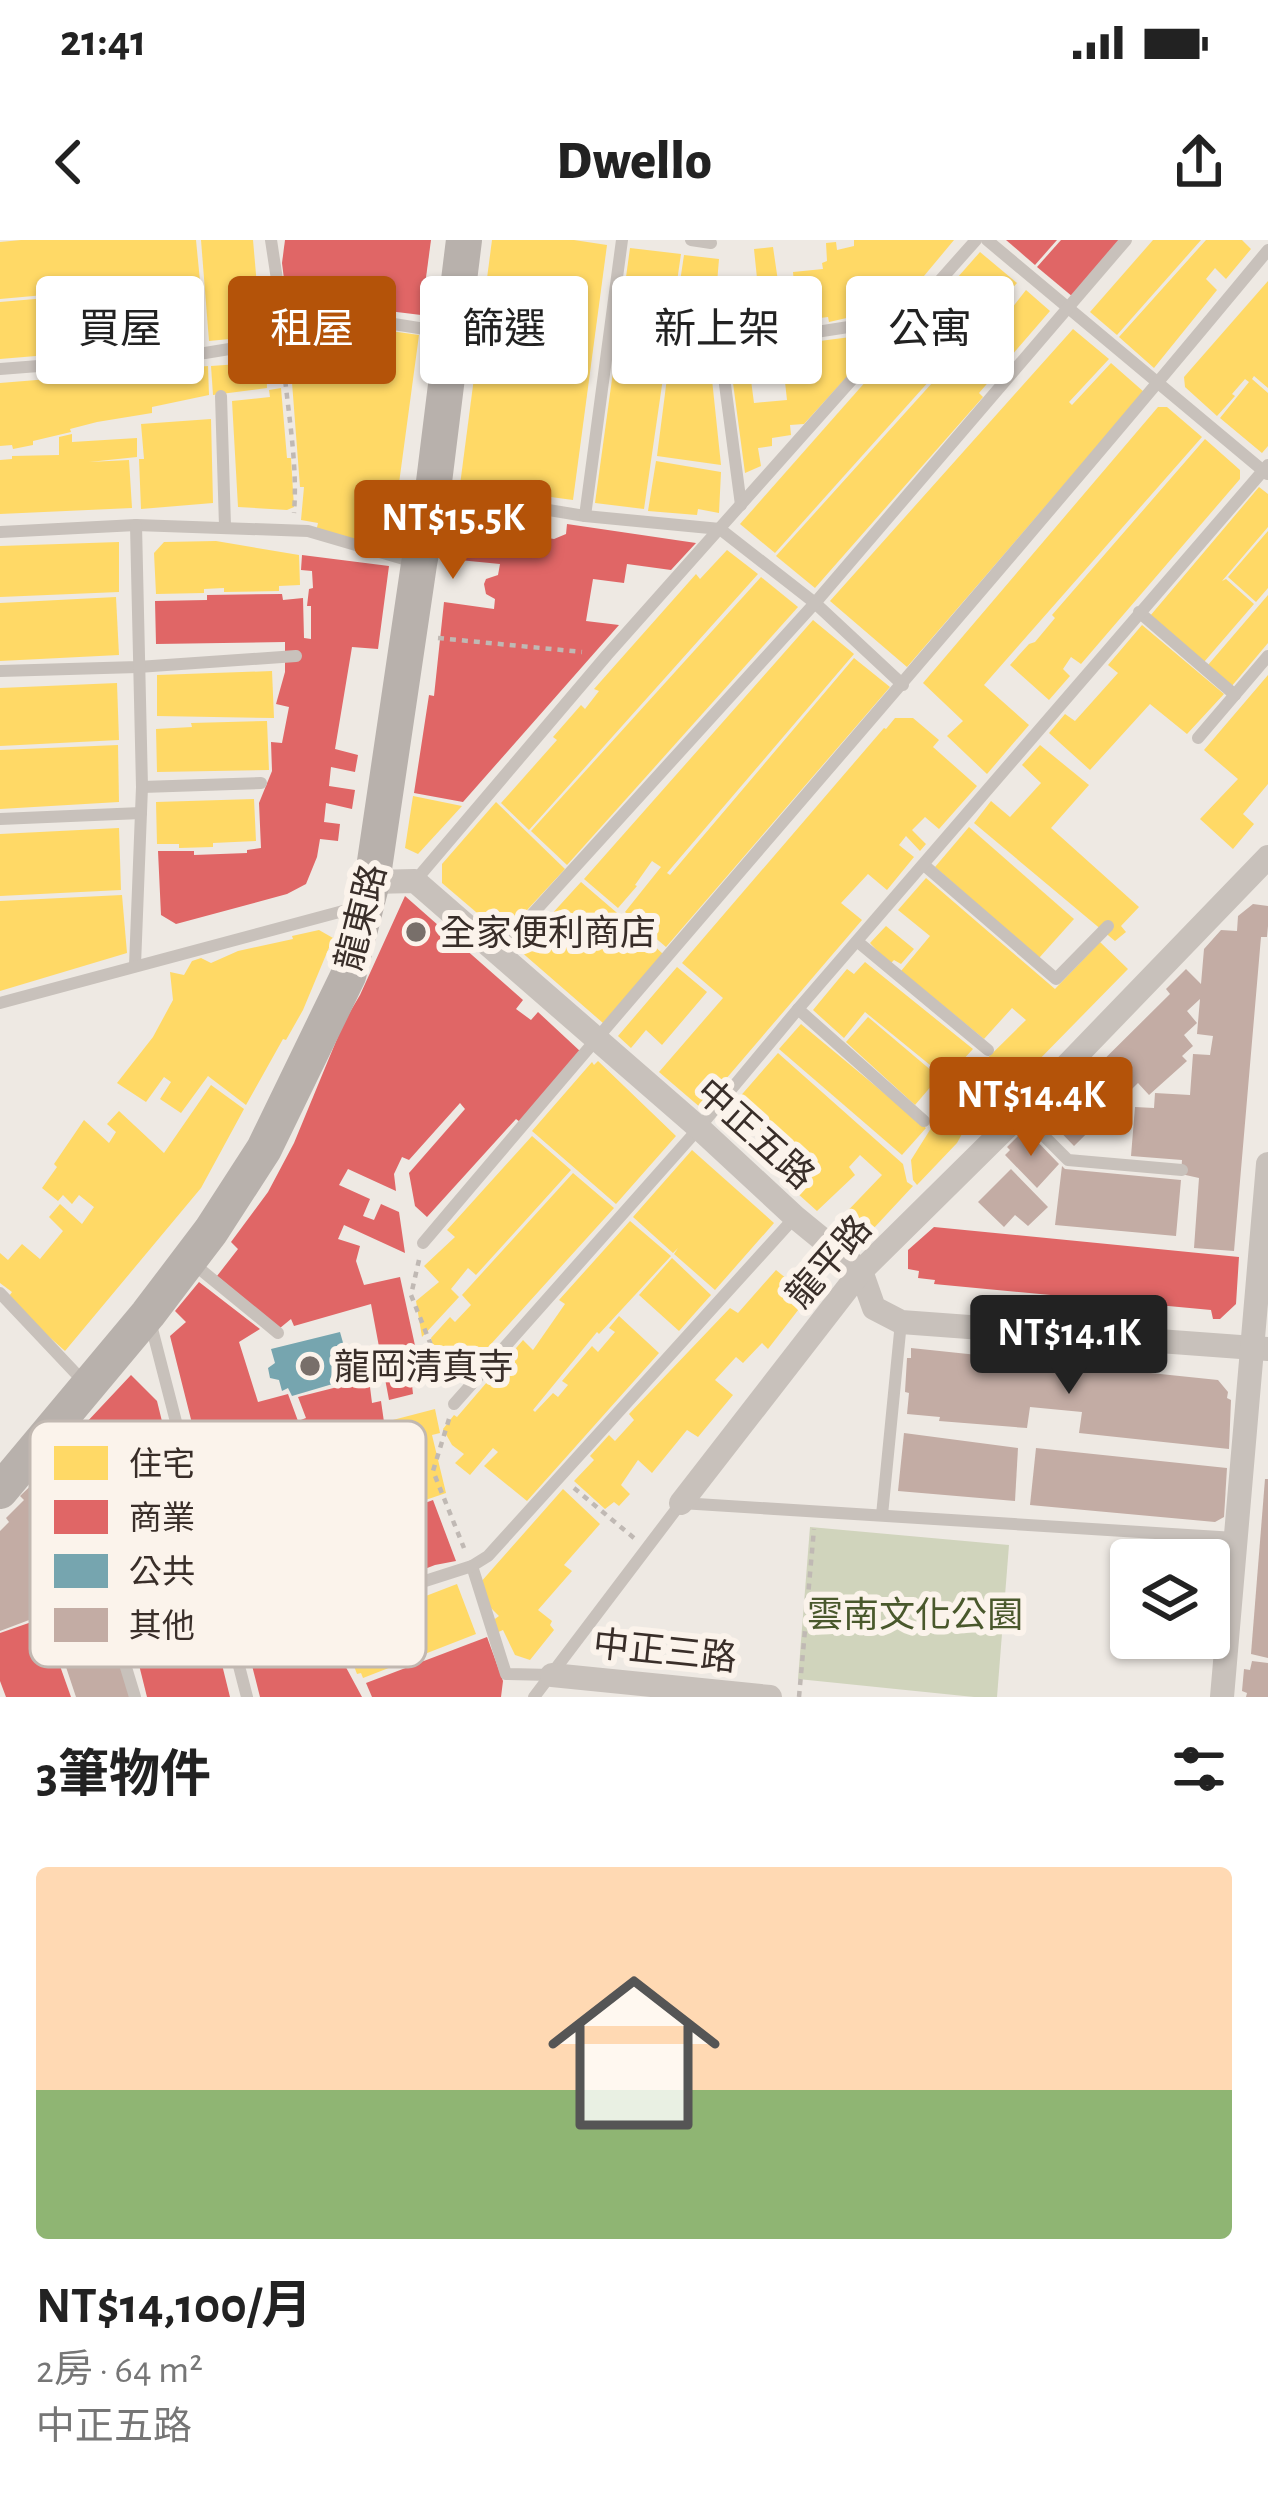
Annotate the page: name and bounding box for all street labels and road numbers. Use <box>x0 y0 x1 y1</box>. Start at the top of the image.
street label: 龍東路 <box>329 860 392 974</box>
street label: 中正五路 <box>689 1071 822 1196</box>
street label: 龍平路 <box>779 1208 879 1315</box>
street label: 中正三路 <box>591 1625 738 1677</box>

